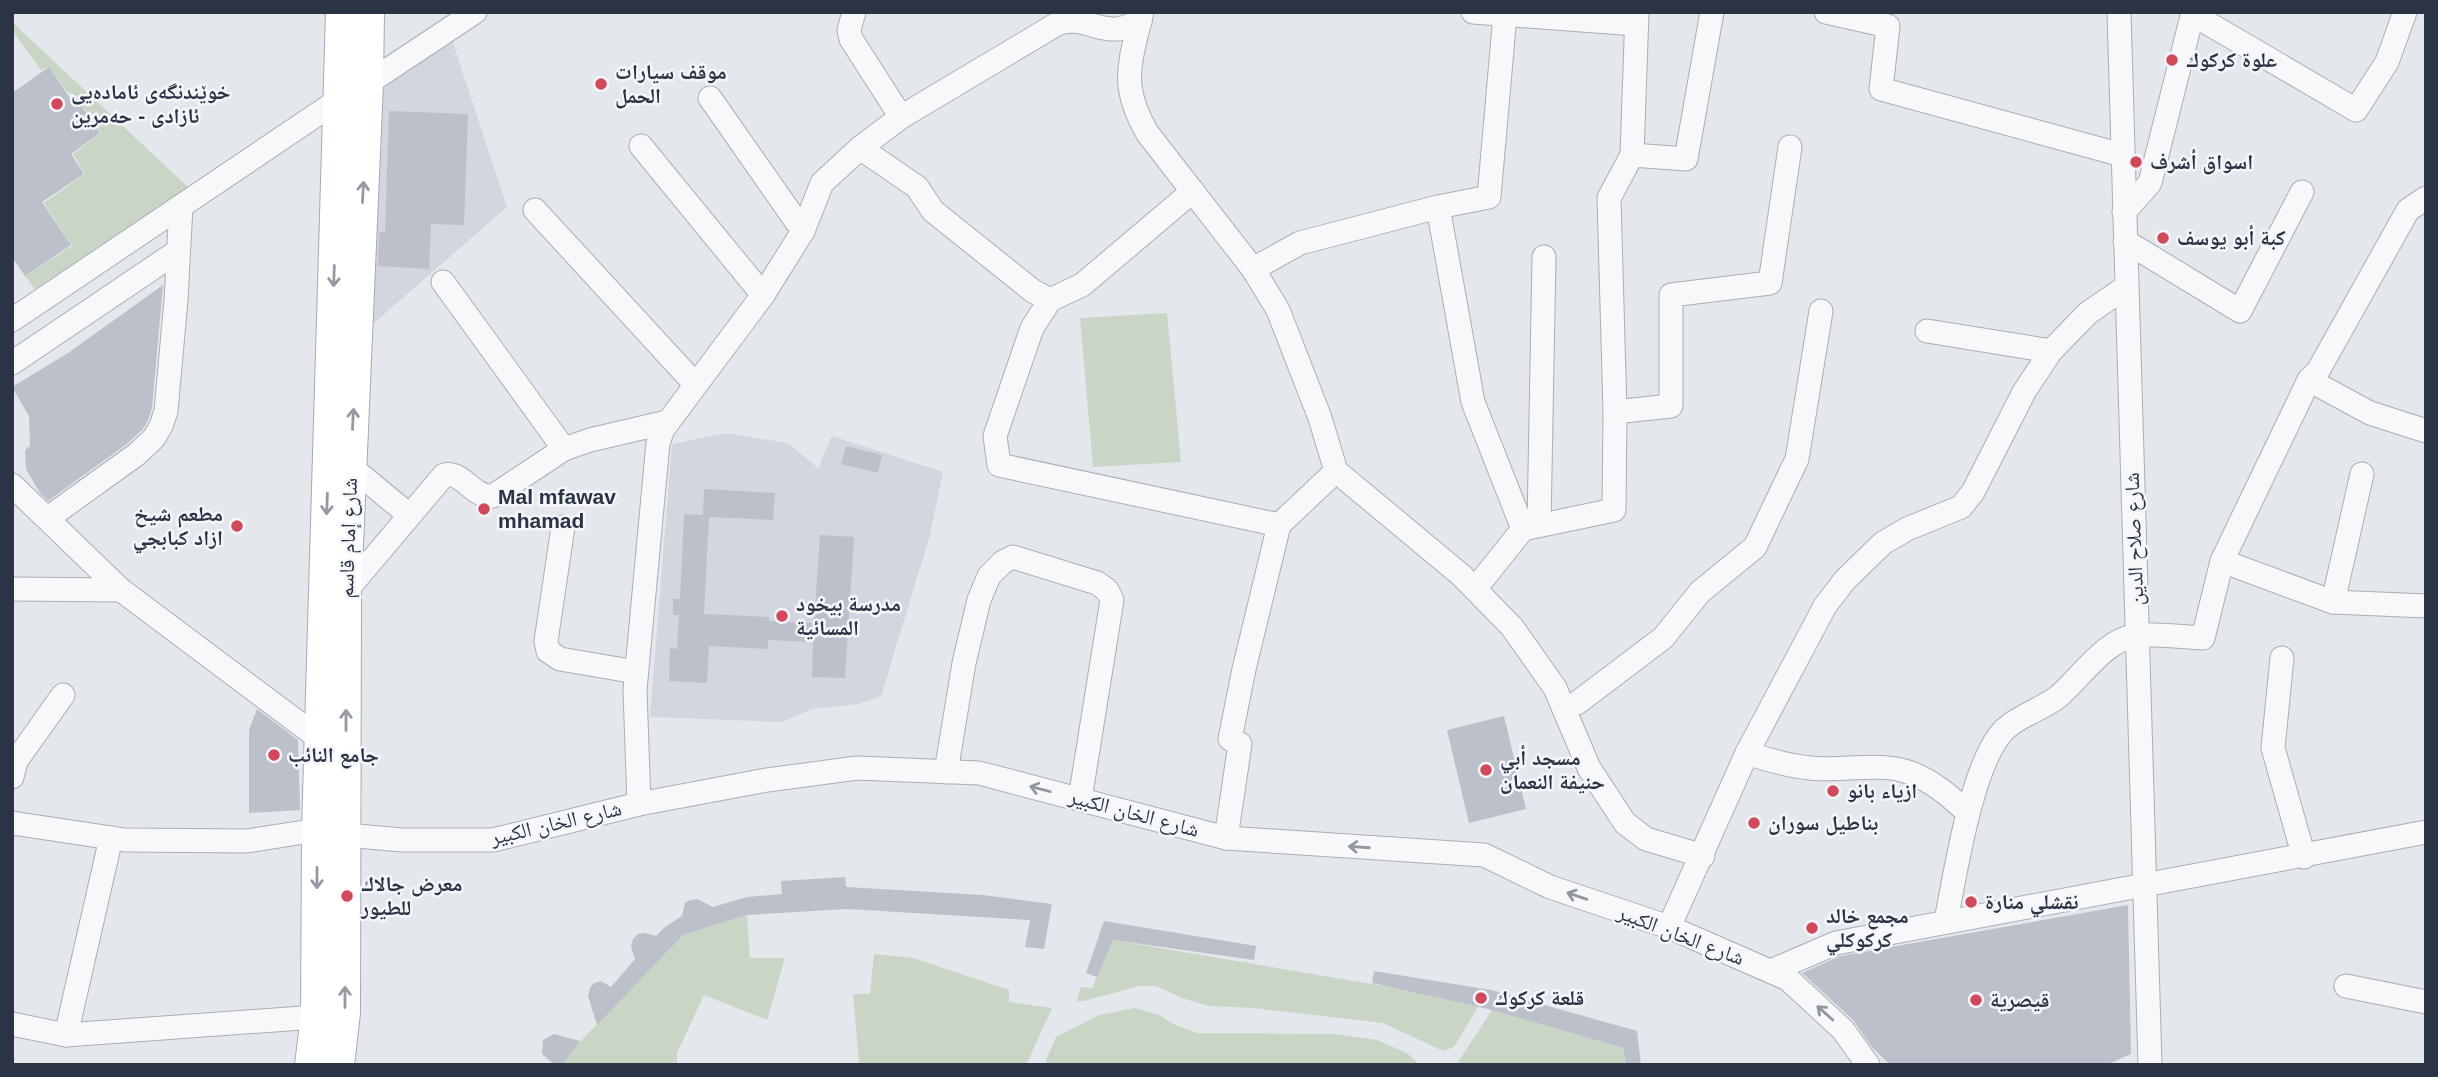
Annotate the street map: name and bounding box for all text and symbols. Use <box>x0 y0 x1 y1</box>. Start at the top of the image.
place label: علوة كركوك <box>2186 48 2277 72</box>
marker: علوة كركوك <box>2164 52 2180 68</box>
place label: موقف سيارات الحمل <box>615 60 727 109</box>
marker: موقف سيارات الحمل <box>593 76 609 92</box>
place label: خوێندنگەی ئامادەیی ئازادی - حەمرین <box>71 80 231 129</box>
marker: خوێندنگەی ئامادەیی ئازادی - حەمرین <box>49 96 65 112</box>
place label: اسواق أشرف <box>2150 148 2253 175</box>
marker: اسواق أشرف <box>2128 154 2144 170</box>
one-way arrow <box>357 181 370 204</box>
place label: كبة أبو يوسف <box>2177 224 2286 250</box>
marker: كبة أبو يوسف <box>2155 230 2171 246</box>
one-way arrow <box>328 265 341 288</box>
one-way arrow <box>346 408 359 431</box>
street label: شارع صلاح الدين <box>2120 472 2149 606</box>
street label: شارع إمام قاسم <box>334 477 364 599</box>
place label: Mal mfawav mhamad <box>498 485 616 532</box>
one-way arrow <box>321 492 334 515</box>
marker: Mal mfawav mhamad <box>476 501 492 517</box>
place label: مطعم شيخ ازاد كبابجي <box>133 502 223 554</box>
marker: مطعم شيخ ازاد كبابجي <box>229 518 245 534</box>
place label: مدرسة بيخود المسائية <box>796 592 901 640</box>
marker: مدرسة بيخود المسائية <box>774 608 790 624</box>
one-way arrow <box>339 709 353 732</box>
place label: جامع النائب <box>288 743 379 769</box>
place label: مسجد أبي حنيفة النعمان <box>1500 744 1605 794</box>
marker: جامع النائب <box>266 747 282 763</box>
marker: مسجد أبي حنيفة النعمان <box>1478 762 1494 778</box>
place label: ازياء بانو <box>1847 779 1917 803</box>
one-way arrow <box>1029 781 1051 794</box>
marker: ازياء بانو <box>1825 783 1841 799</box>
street label: شارع الخان الكبير <box>1065 784 1202 843</box>
street label: شارع الخان الكبير <box>487 796 624 851</box>
place label: بناطيل سوران <box>1768 811 1878 836</box>
marker: بناطيل سوران <box>1746 815 1762 831</box>
one-way arrow <box>1348 840 1371 853</box>
one-way arrow <box>310 866 324 889</box>
place label: معرض جالاك للطيور <box>360 872 462 920</box>
marker: معرض جالاك للطيور <box>339 888 355 904</box>
one-way arrow <box>1567 889 1589 901</box>
place label: نقشلي منارة <box>1985 890 2079 918</box>
marker: نقشلي منارة <box>1963 894 1979 910</box>
street label: شارع الخان الكبير <box>1613 899 1748 971</box>
place label: مجمع خالد كركوكلي <box>1826 904 1909 956</box>
marker: مجمع خالد كركوكلي <box>1804 920 1820 936</box>
one-way arrow <box>338 986 352 1009</box>
place label: قلعة كركوك <box>1495 986 1584 1010</box>
place label: قيصرية <box>1990 988 2050 1012</box>
marker: قلعة كركوك <box>1473 990 1489 1006</box>
marker: قيصرية <box>1968 992 1984 1008</box>
one-way arrow <box>1816 1005 1834 1021</box>

